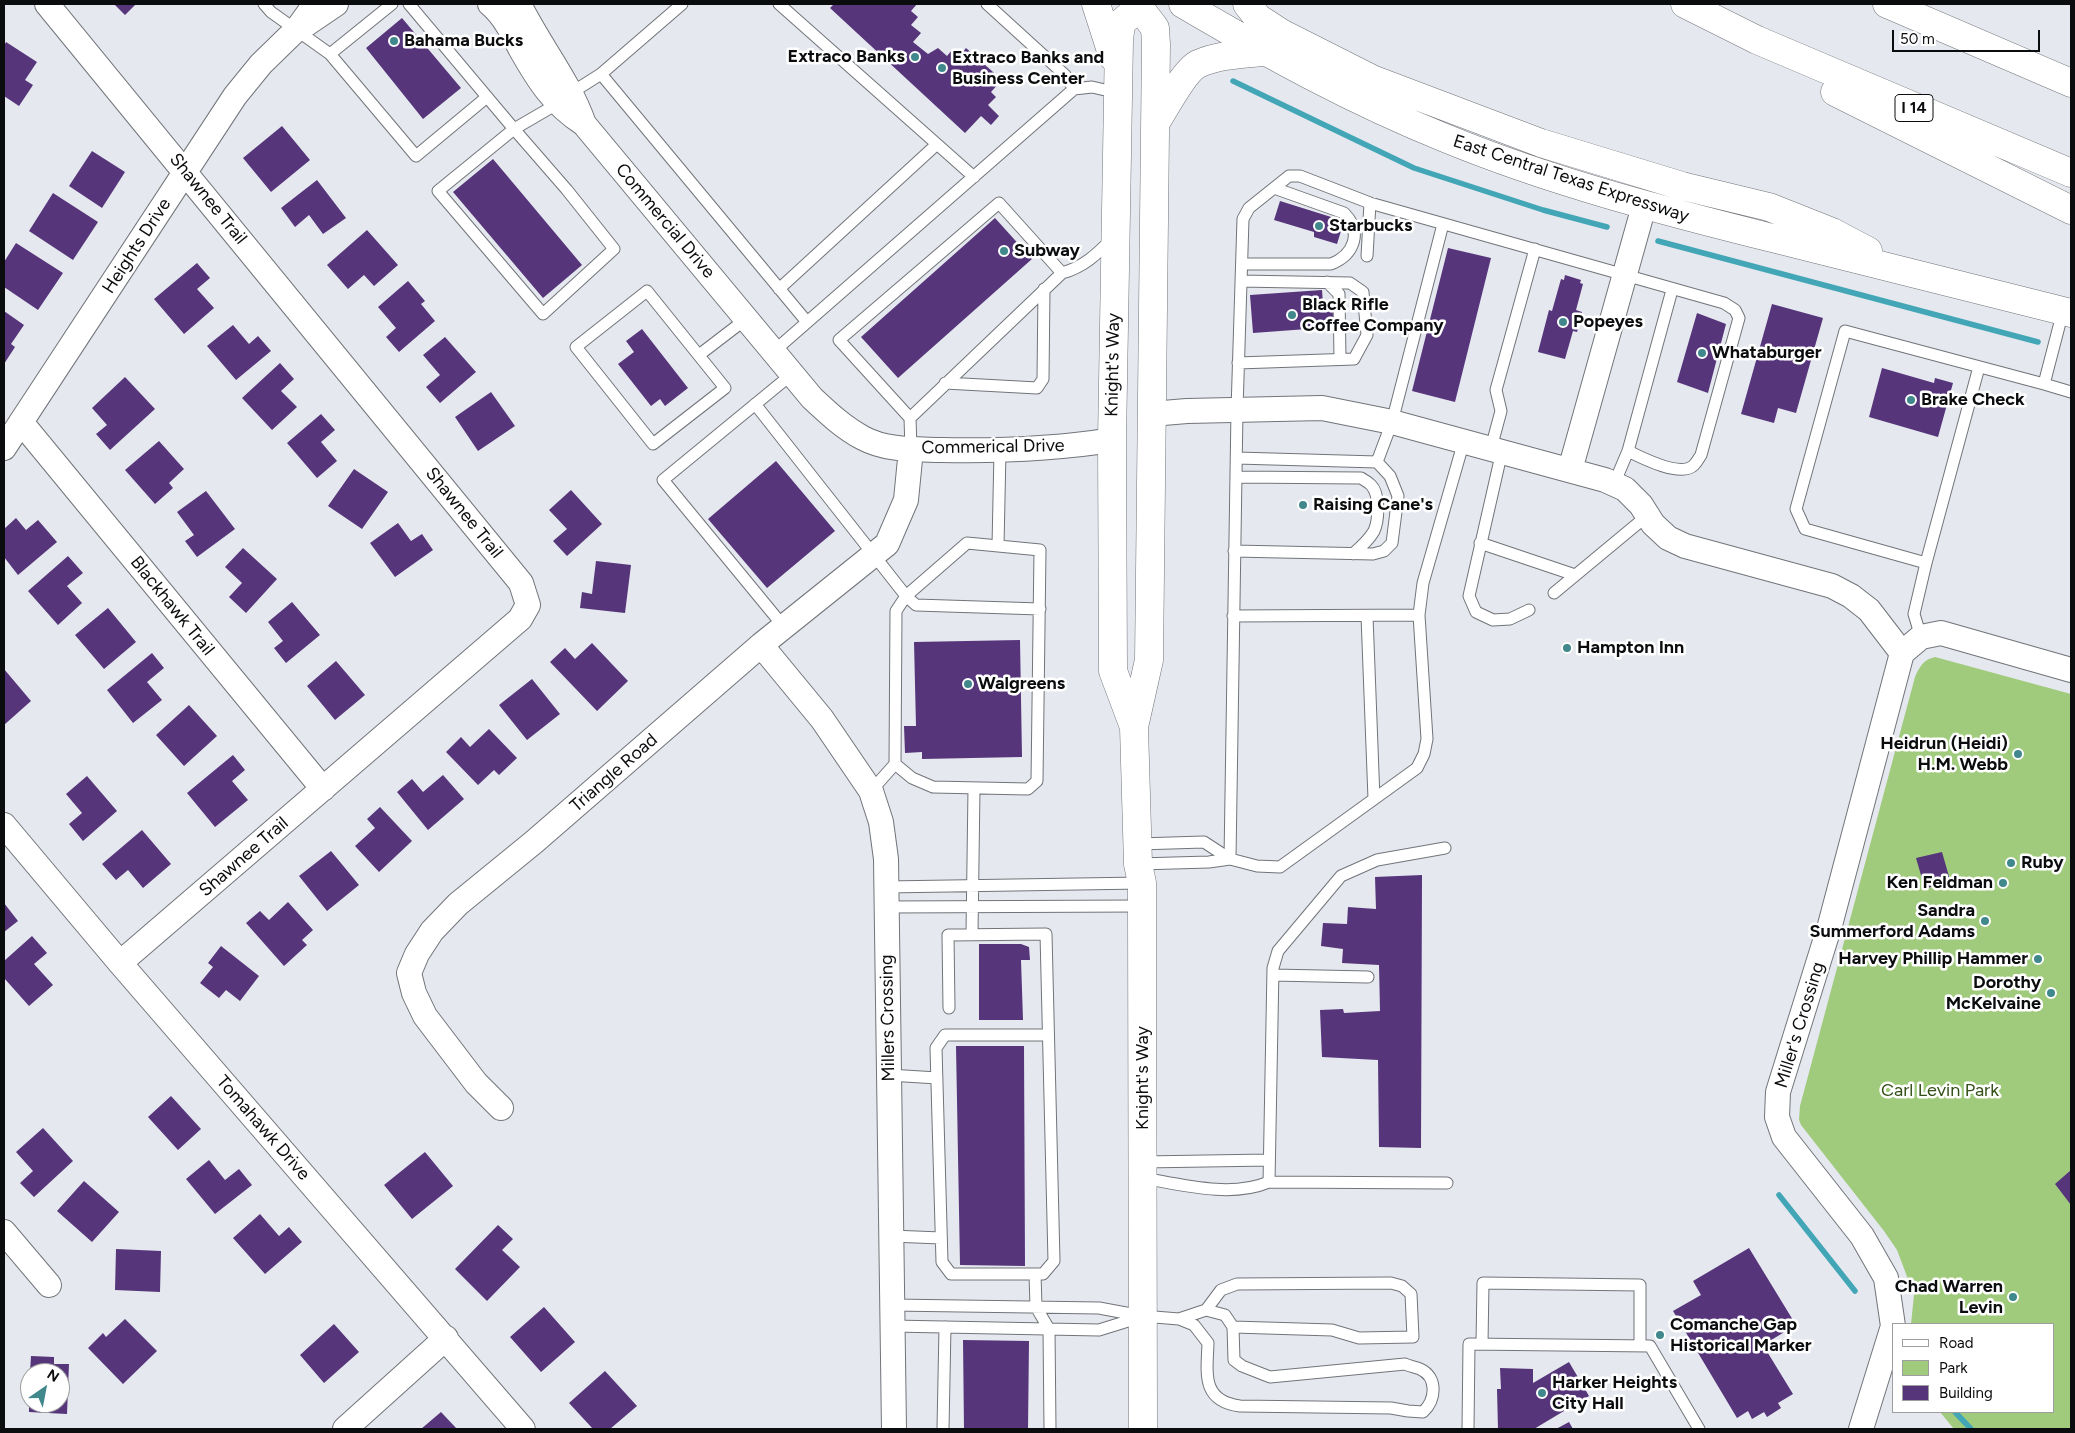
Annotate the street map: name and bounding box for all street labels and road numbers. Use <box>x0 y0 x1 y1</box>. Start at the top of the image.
road number: I 14 <box>1895 95 1933 122</box>
street label: East Central Texas Expressway <box>1450 131 1692 227</box>
street label: Shawnee Trail <box>165 149 251 249</box>
street label: Commercial Drive <box>611 159 719 283</box>
street label: Heights Drive <box>98 194 176 298</box>
street label: Knight's Way <box>1101 313 1125 417</box>
street label: Commerical Drive <box>921 435 1065 459</box>
street label: Shawnee Trail <box>421 463 507 563</box>
street label: Blackhawk Trail <box>125 552 219 660</box>
street label: Triangle Road <box>566 729 662 817</box>
street label: Shawnee Trail <box>195 812 293 902</box>
street label: Millers Crossing <box>876 954 900 1082</box>
street label: Miller's Crossing <box>1771 959 1829 1091</box>
street label: Knight's Way <box>1132 1026 1154 1130</box>
street label: Tomahawk Drive <box>212 1071 314 1185</box>

